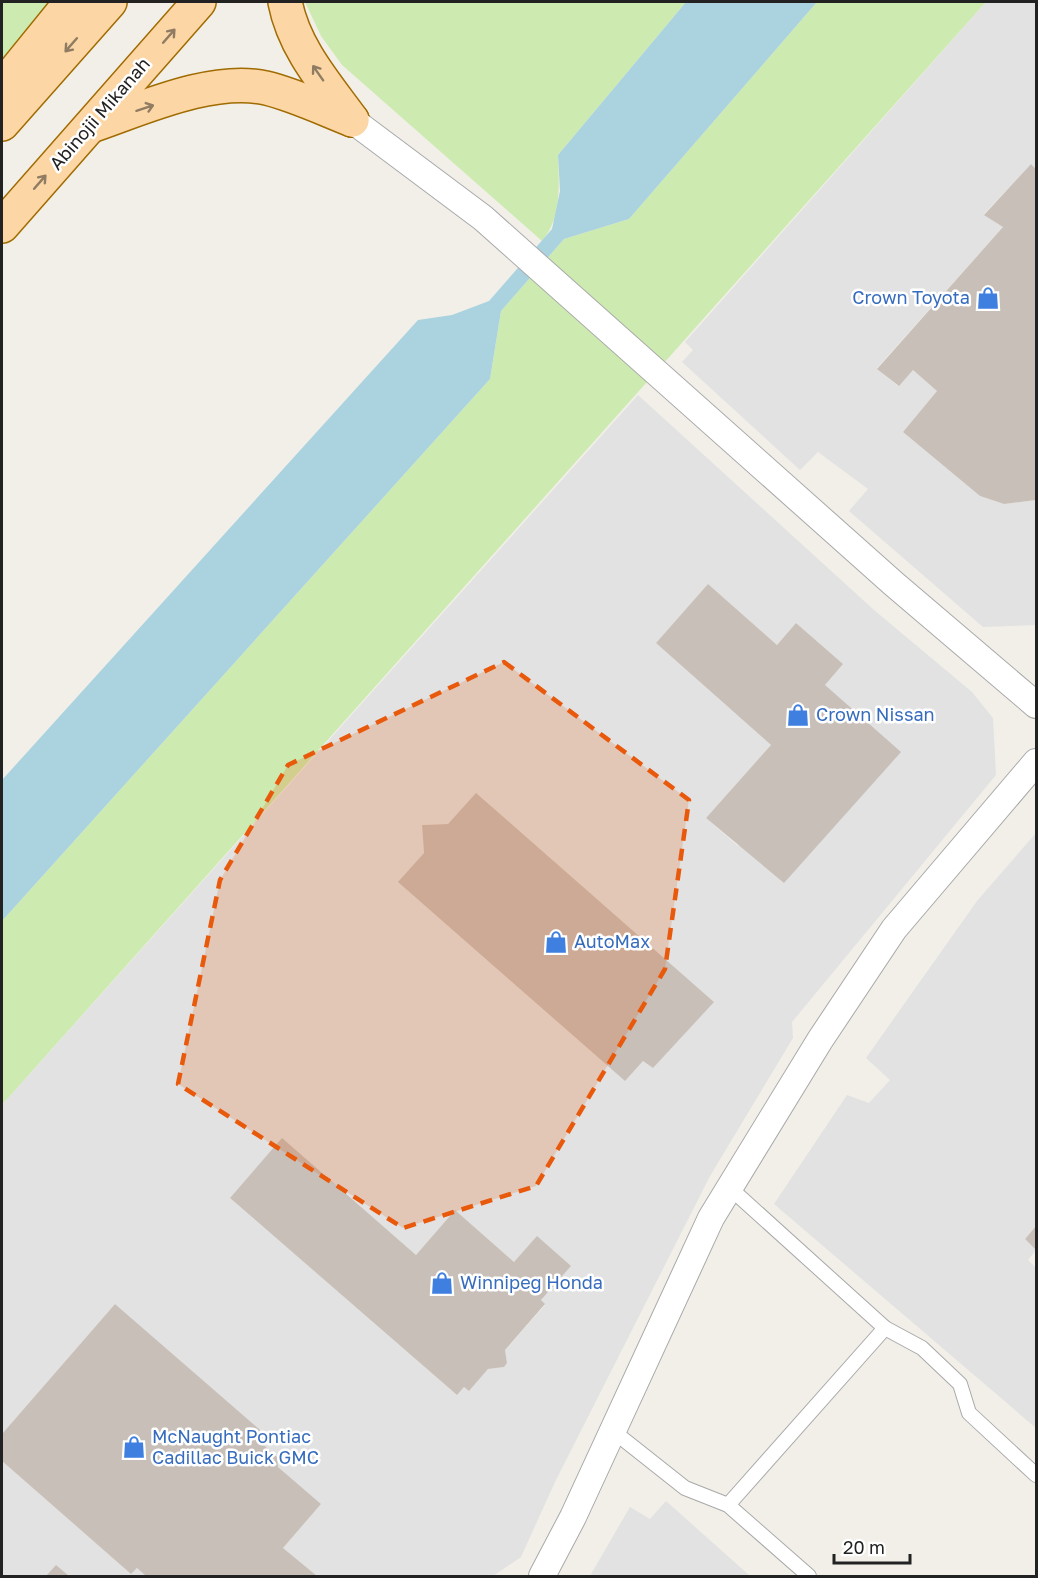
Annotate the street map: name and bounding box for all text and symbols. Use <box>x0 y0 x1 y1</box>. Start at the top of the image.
one-way arrow <box>162 29 176 44</box>
one-way arrow <box>64 38 78 53</box>
street label: Abinojii Mikanah <box>45 53 154 174</box>
one-way arrow <box>312 65 324 82</box>
one-way arrow <box>135 101 154 112</box>
one-way arrow <box>33 175 47 190</box>
shop icon: Crown Toyota <box>975 285 1001 311</box>
place label: Crown Toyota <box>852 286 970 308</box>
shop icon: Crown Nissan <box>785 702 811 728</box>
place label: Crown Nissan <box>816 703 935 725</box>
shop icon: AutoMax <box>543 929 569 955</box>
place label: AutoMax <box>574 930 650 952</box>
shop icon: Winnipeg Honda <box>429 1270 455 1296</box>
place label: Winnipeg Honda <box>460 1271 603 1293</box>
place label: McNaught Pontiac Cadillac Buick GMC <box>152 1425 319 1468</box>
shop icon: McNaught Pontiac Cadillac Buick GMC <box>121 1434 147 1460</box>
scale bar <box>834 1527 910 1565</box>
text: 20 m <box>843 1536 885 1558</box>

